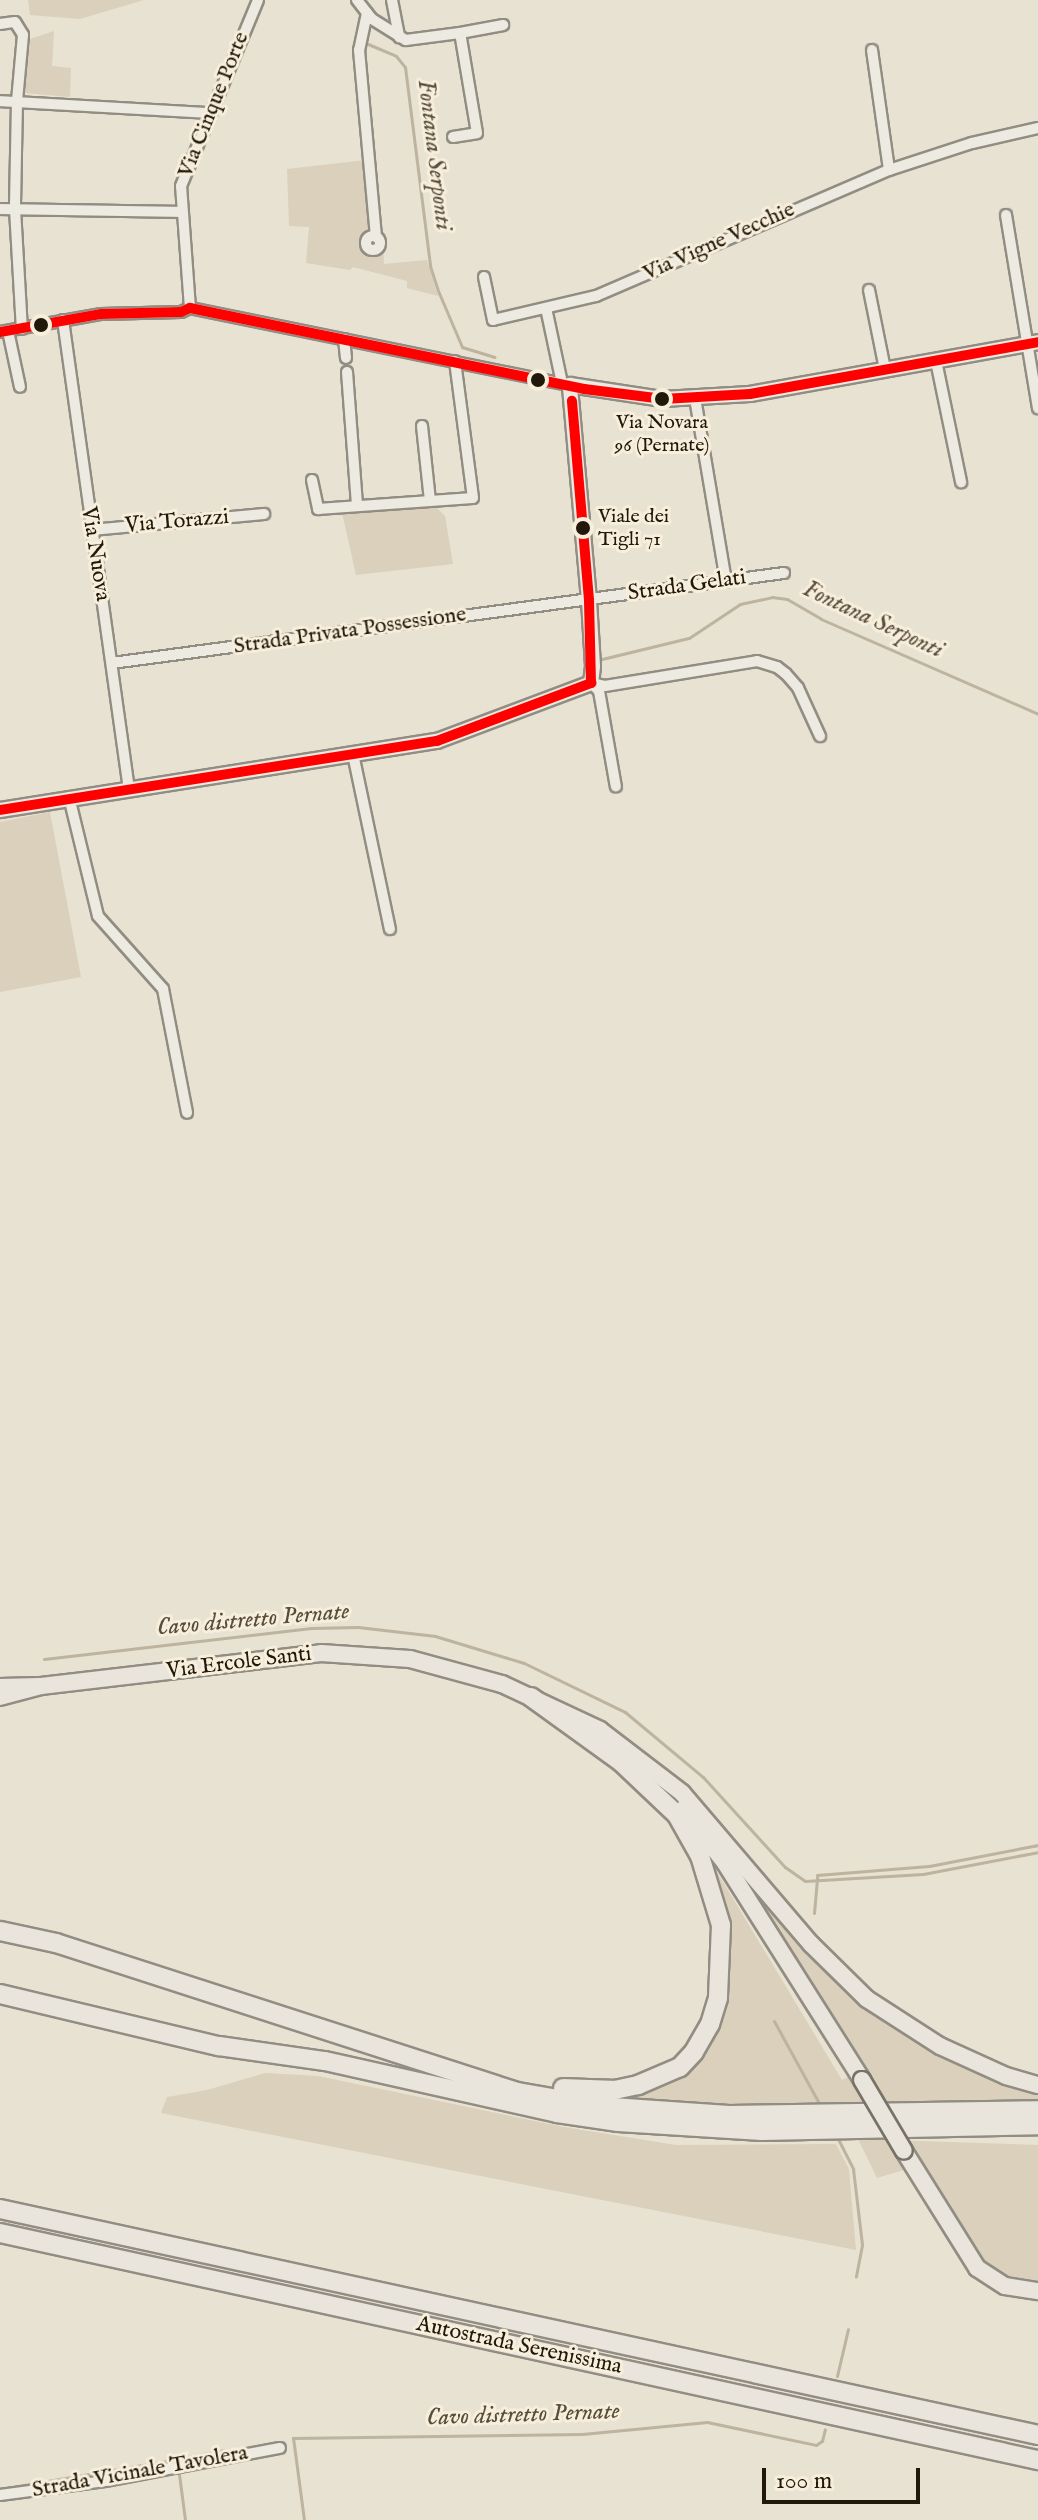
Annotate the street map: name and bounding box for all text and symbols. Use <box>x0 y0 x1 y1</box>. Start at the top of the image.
street label: Via Cinque Porte <box>173 28 255 182</box>
water label: Fontana Serponti <box>410 78 458 232</box>
street label: Via Vigne Vecchie <box>639 197 799 287</box>
unlabelled marker <box>33 317 49 333</box>
unlabelled marker <box>530 372 546 388</box>
marker: Via Novara 96 (Pernate) <box>654 391 670 407</box>
place label: Via Novara 96 (Pernate) <box>615 410 709 457</box>
street label: Via Torazzi <box>124 504 230 540</box>
place label: Viale dei Tigli 71 <box>598 504 669 551</box>
street label: Via Nuova <box>75 505 115 603</box>
marker: Viale dei Tigli 71 <box>575 520 591 536</box>
street label: Strada Gelati <box>626 565 748 607</box>
water label: Fontana Serponti <box>798 575 948 665</box>
street label: Strada Privata Possessione <box>232 602 468 660</box>
water label: Cavo distretto Pernate <box>156 1597 350 1643</box>
street label: Via Ercole Santi <box>165 1641 313 1685</box>
street label: Autostrada Serenissima <box>414 2311 624 2381</box>
water label: Cavo distretto Pernate <box>426 2397 620 2433</box>
street label: Strada Vicinale Tavolera <box>30 2440 250 2504</box>
scale bar <box>766 2452 924 2502</box>
text: 100 m <box>776 2466 832 2497</box>

